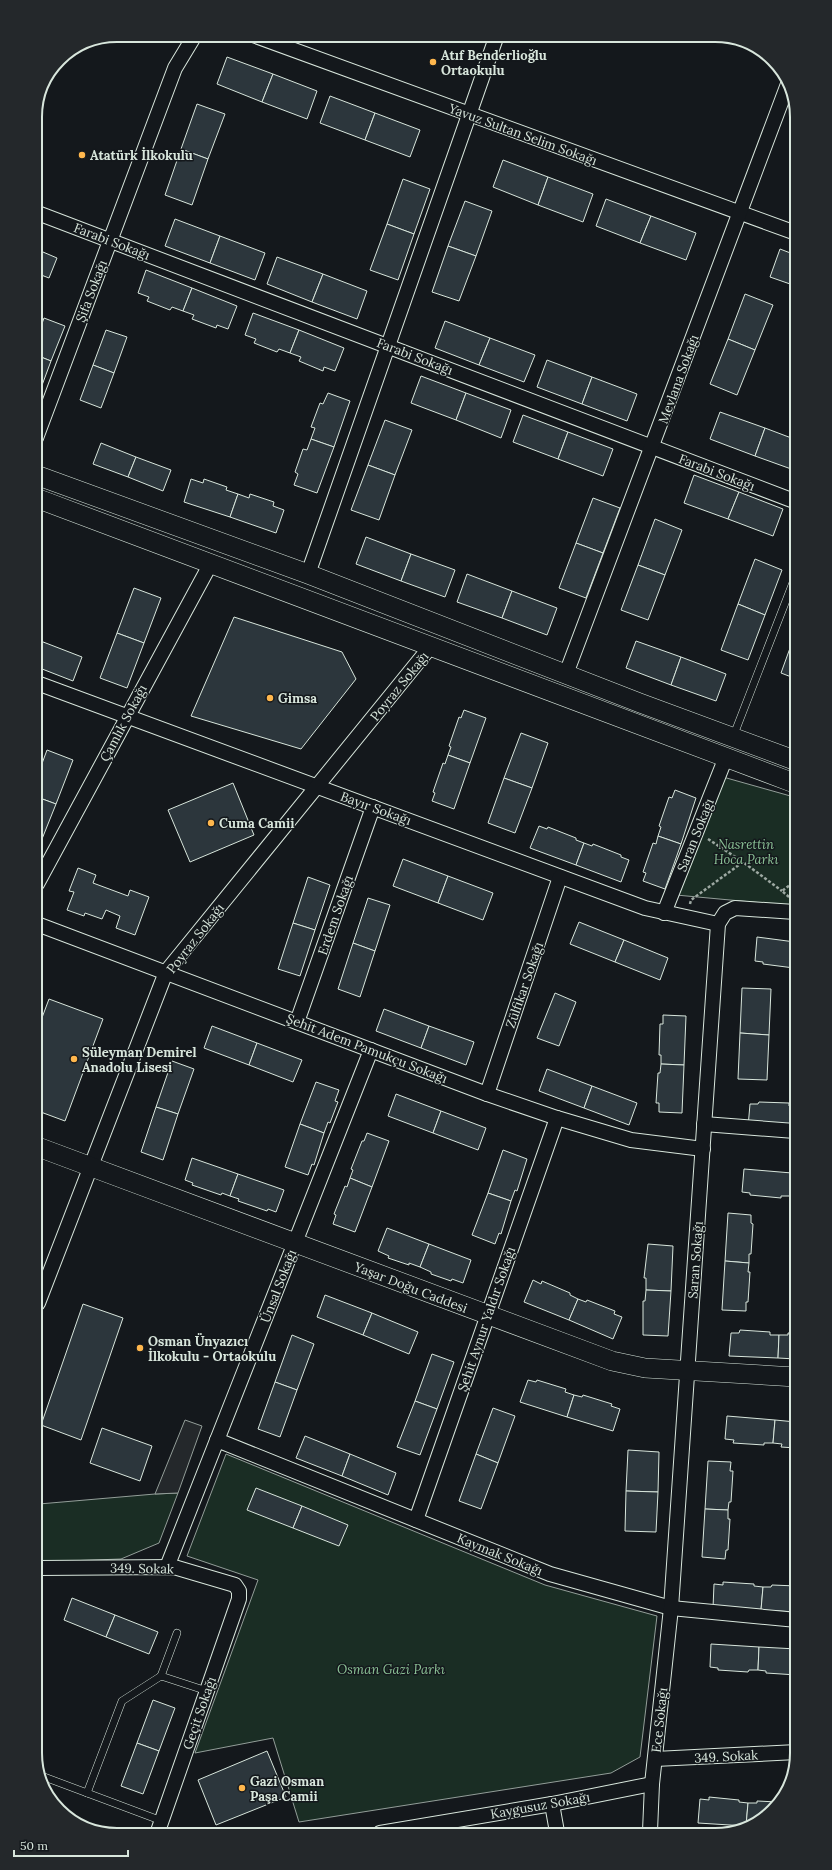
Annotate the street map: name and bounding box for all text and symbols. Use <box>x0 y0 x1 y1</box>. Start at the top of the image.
place label: Atıf Benderlioğlu Ortaokulu <box>441 47 547 79</box>
marker: Atıf Benderlioğlu Ortaokulu <box>428 57 438 67</box>
street label: Yavuz Sultan Selim Sokağı <box>445 99 600 169</box>
place label: Atatürk İlkokulu <box>90 147 193 164</box>
marker: Atatürk İlkokulu <box>77 150 87 160</box>
street label: Farabi Sokağı <box>71 219 153 264</box>
street label: Şifa Sokağı <box>72 257 111 325</box>
street label: Mevlana Sokağı <box>654 332 703 426</box>
street label: Farabi Sokağı <box>374 334 456 379</box>
street label: Farabi Sokağı <box>676 450 758 495</box>
street label: Poyraz Sokağı <box>366 648 433 724</box>
street label: Çamlık Sokağı <box>96 681 151 765</box>
place label: Gimsa <box>278 690 317 707</box>
marker: Gimsa <box>265 693 275 703</box>
street label: Bayır Sokağı <box>338 788 414 829</box>
street label: Saran Sokağı <box>673 796 718 874</box>
place label: Cuma Camii <box>219 815 294 832</box>
marker: Cuma Camii <box>206 818 216 828</box>
park label: Nasrettin Hoca Parkı <box>714 836 779 868</box>
street label: Erdem Sokağı <box>314 873 357 957</box>
street label: Poyraz Sokağı <box>163 900 228 977</box>
street label: Zülfikar Sokağı <box>502 940 547 1030</box>
street label: Şehit Adem Pamukçu Sokağı <box>284 1010 450 1087</box>
place label: Süleyman Demirel Anadolu Lisesi <box>82 1044 197 1076</box>
marker: Süleyman Demirel Anadolu Lisesi <box>69 1054 79 1064</box>
street label: Saran Sokağı <box>684 1220 707 1299</box>
street label: Şehit Aynur Yaldır Sokağı <box>454 1244 519 1394</box>
street label: Ünsal Sokağı <box>257 1247 300 1325</box>
street label: Yaşar Doğu Caddesi <box>351 1258 470 1317</box>
place label: Osman Ünyazıcı İlkokulu - Ortaokulu <box>148 1332 276 1365</box>
marker: Osman Ünyazıcı İlkokulu - Ortaokulu <box>135 1343 145 1353</box>
street label: Kaymak Sokağı <box>454 1530 545 1579</box>
street label: 349. Sokak <box>110 1559 174 1578</box>
park label: Osman Gazi Parkı <box>337 1661 446 1678</box>
street label: Geçit Sokağı <box>179 1674 220 1752</box>
street label: Ece Sokağı <box>648 1686 671 1753</box>
street label: 349. Sokak <box>694 1746 758 1767</box>
place label: Gazi Osman Paşa Camii <box>250 1773 325 1805</box>
marker: Gazi Osman Paşa Camii <box>237 1783 247 1793</box>
street label: Kaygusuz Sokağı <box>489 1788 592 1823</box>
scale bar <box>14 1832 128 1858</box>
text: 50 m <box>20 1838 48 1853</box>

